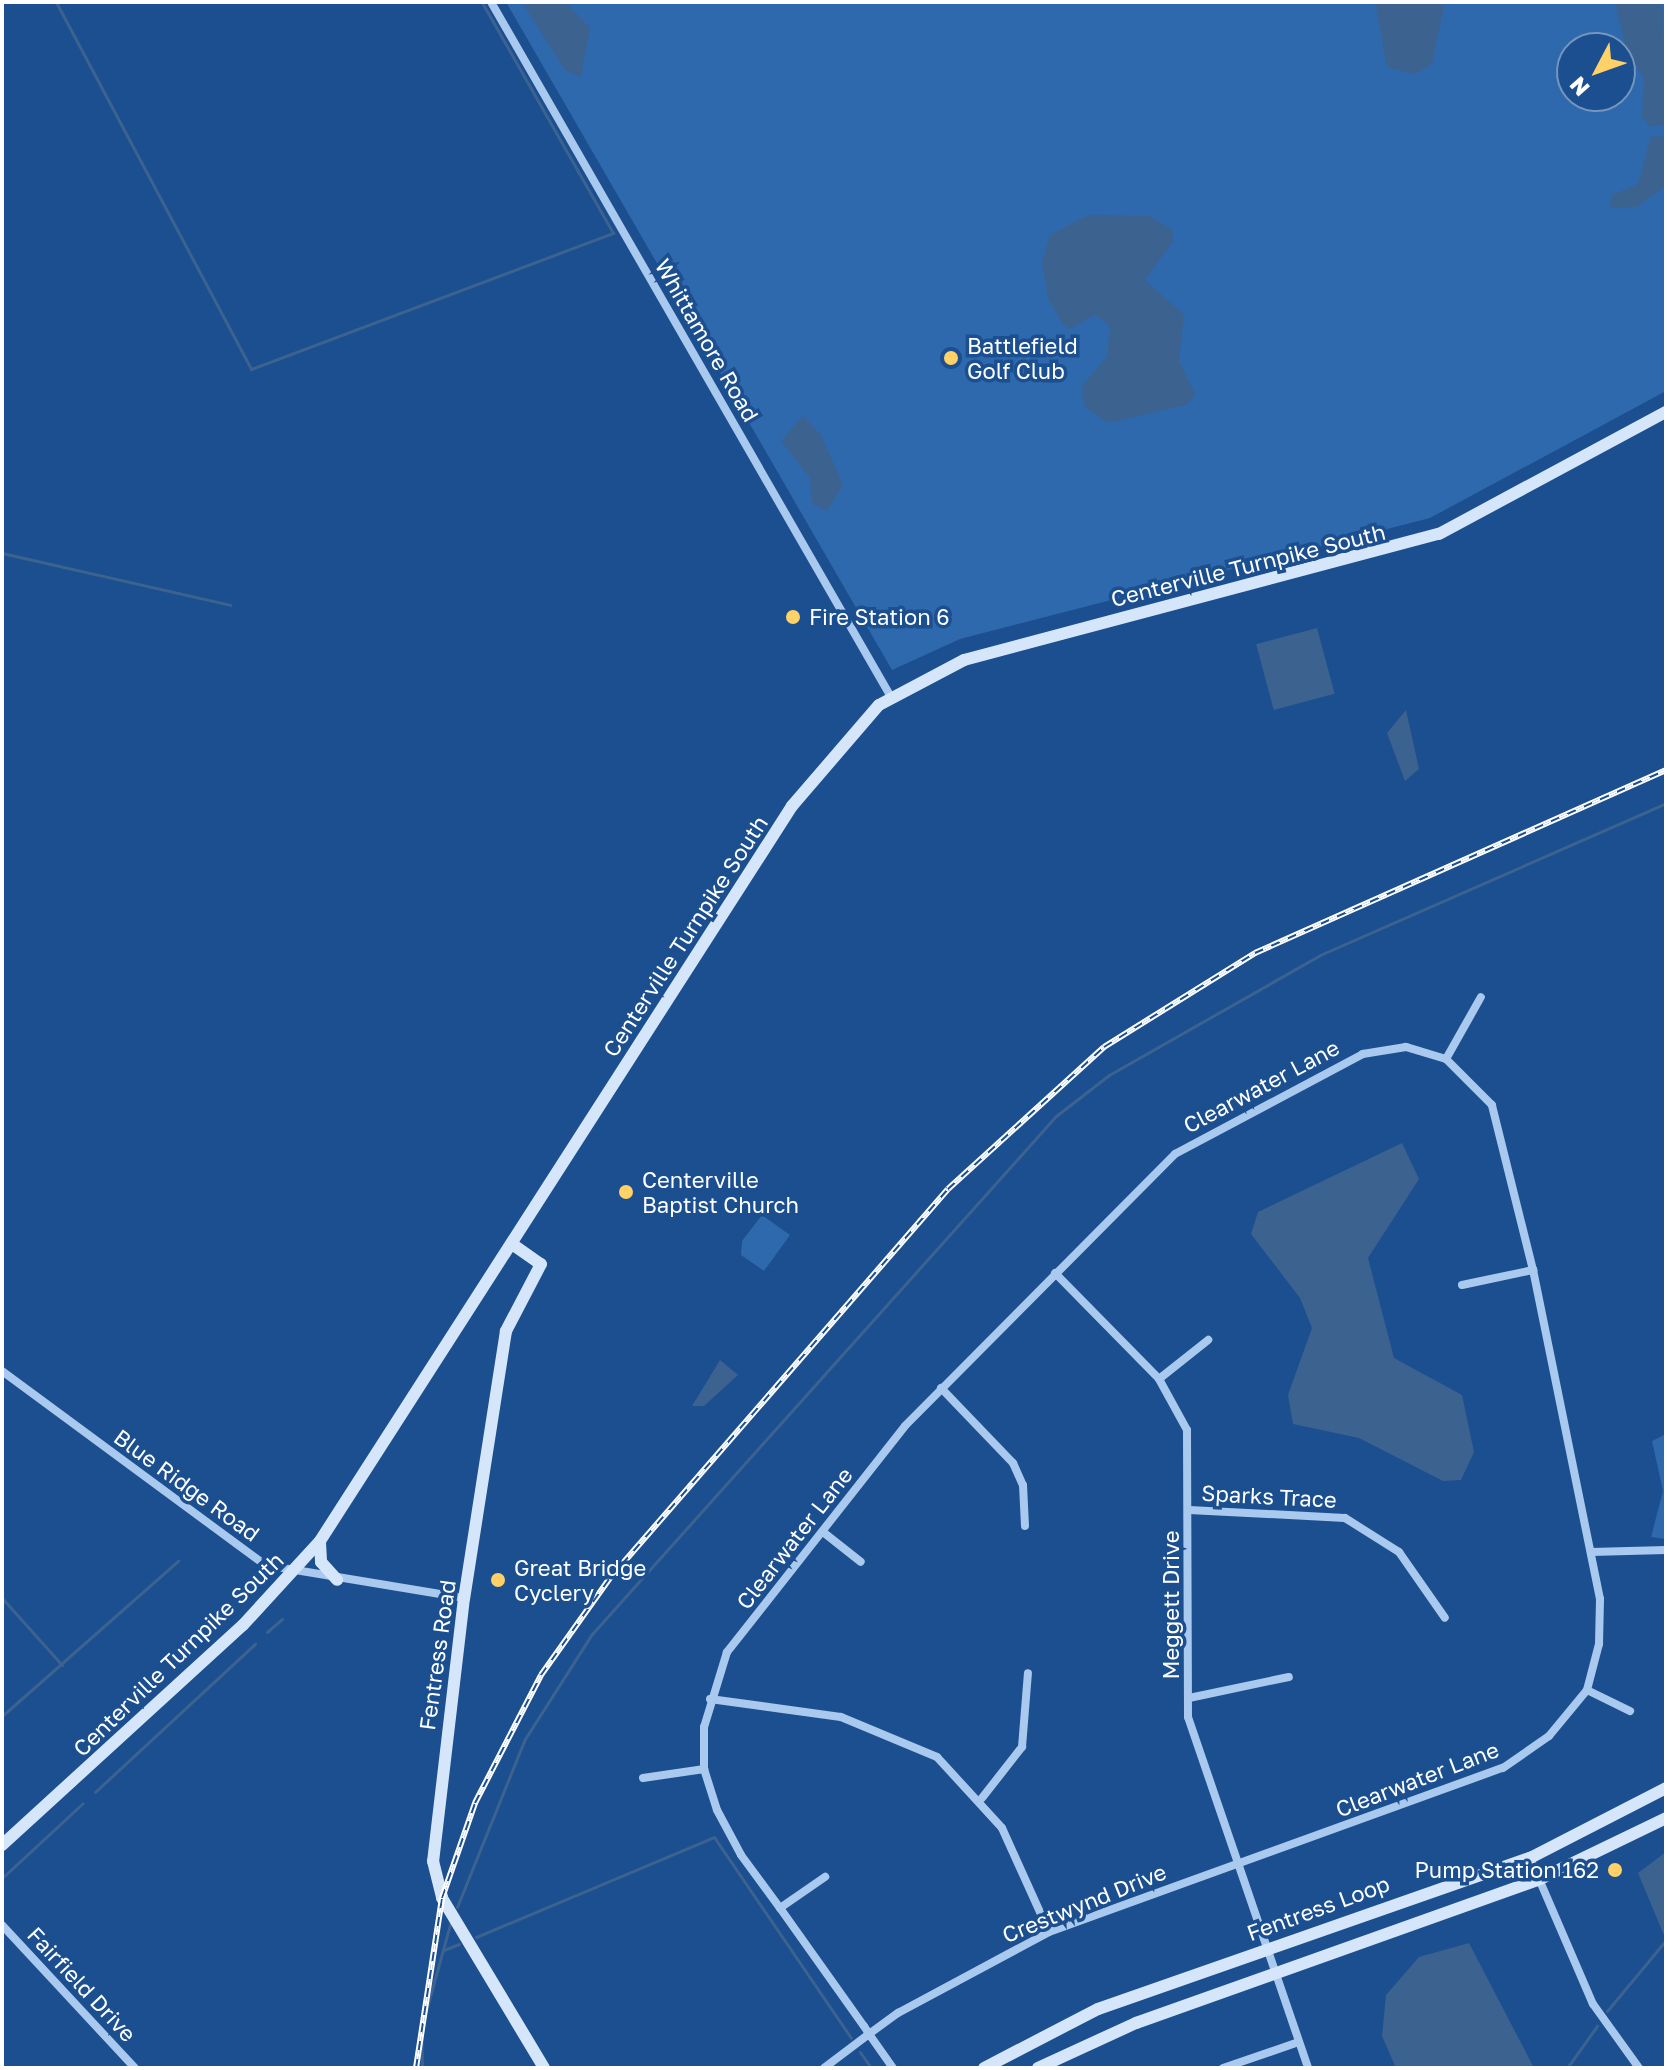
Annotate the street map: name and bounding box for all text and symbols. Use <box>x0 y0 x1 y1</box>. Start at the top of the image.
north arrow <box>1556 32 1636 112</box>
text: N <box>1563 72 1595 102</box>
street label: Whittamore Road <box>650 254 764 426</box>
place label: Battlefield Golf Club <box>967 332 1078 384</box>
marker: Battlefield Golf Club <box>942 349 960 367</box>
street label: Centerville Turnpike South <box>1108 518 1388 612</box>
place label: Fire Station 6 <box>809 604 949 630</box>
marker: Fire Station 6 <box>784 608 802 626</box>
street label: Centerville Turnpike South <box>597 811 773 1061</box>
street label: Clearwater Lane <box>1179 1034 1343 1138</box>
place label: Centerville Baptist Church <box>642 1166 799 1218</box>
marker: Centerville Baptist Church <box>617 1183 635 1201</box>
street label: Blue Ridge Road <box>109 1423 265 1547</box>
street label: Clearwater Lane <box>730 1462 858 1614</box>
street label: Sparks Trace <box>1201 1479 1337 1513</box>
street label: Meggett Drive <box>1158 1531 1184 1679</box>
street label: Centerville Turnpike South <box>67 1547 289 1761</box>
place label: Great Bridge Cyclery <box>514 1554 646 1606</box>
marker: Great Bridge Cyclery <box>489 1571 507 1589</box>
street label: Fentress Road <box>413 1578 461 1732</box>
street label: Clearwater Lane <box>1332 1736 1502 1822</box>
place label: Pump Station 162 <box>1414 1857 1599 1883</box>
street label: Crestwynd Drive <box>998 1858 1170 1948</box>
marker: Pump Station 162 <box>1606 1861 1624 1879</box>
street label: Fentress Loop <box>1243 1870 1393 1946</box>
street label: Fairfield Drive <box>22 1921 142 2047</box>

